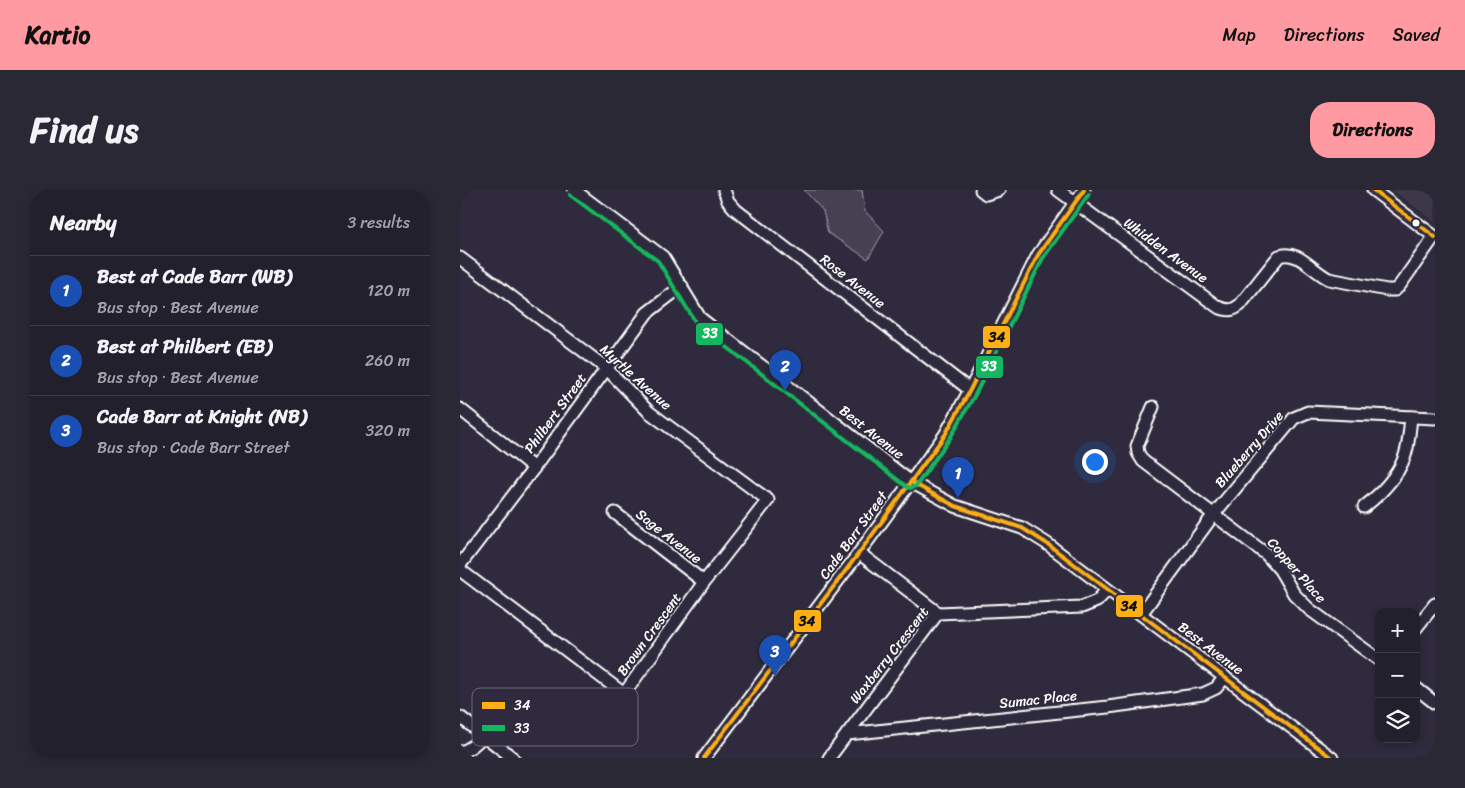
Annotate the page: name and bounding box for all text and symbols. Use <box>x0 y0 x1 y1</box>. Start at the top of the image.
text: Kartio <box>25 14 90 56</box>
text: Map <box>1223 19 1256 51</box>
text: Directions <box>1284 19 1365 51</box>
text: Saved <box>1393 19 1440 51</box>
text: Find us <box>30 99 138 161</box>
button: Directions <box>1310 102 1435 158</box>
text: Nearby <box>50 204 116 242</box>
text: 3 results <box>347 208 410 237</box>
street label: Whidden Avenue <box>1118 211 1213 290</box>
unlabelled marker <box>1411 218 1421 228</box>
street label: Rose Avenue <box>814 248 891 315</box>
text: Best at Cade Barr (WB) <box>97 260 292 293</box>
text: 1 <box>63 276 69 305</box>
text: 120 m <box>367 276 410 305</box>
text: Bus stop · Best Avenue <box>97 293 259 322</box>
text: 33 <box>701 321 718 346</box>
line badge: 33 <box>695 322 724 346</box>
line badge: 34 <box>982 325 1011 349</box>
text: 34 <box>988 325 1005 350</box>
text: Best at Philbert (EB) <box>97 330 272 363</box>
street label: Myrtle Avenue <box>594 338 678 417</box>
text: 2 <box>61 346 71 375</box>
text: 260 m <box>365 346 410 375</box>
pin: 2 <box>769 350 801 391</box>
text: 33 <box>980 354 997 379</box>
line badge: 33 <box>975 355 1004 379</box>
text: Bus stop · Best Avenue <box>97 363 259 392</box>
street label: Philbert Street <box>518 368 593 459</box>
street label: Best Avenue <box>834 399 910 466</box>
text: Cade Barr at Knight (NB) <box>97 400 307 433</box>
street label: Blueberry Drive <box>1209 405 1290 494</box>
text: 3 <box>62 416 70 445</box>
text: 320 m <box>365 416 410 445</box>
text: Bus stop · Cade Barr Street <box>97 433 290 462</box>
your location <box>1082 449 1108 475</box>
pin: 1 <box>942 457 974 498</box>
street label: Cade Barr Street <box>813 485 895 585</box>
street label: Sage Avenue <box>630 502 707 570</box>
street label: Copper Place <box>1261 532 1333 609</box>
street label: Brown Crescent <box>610 587 688 681</box>
line badge: 34 <box>1115 594 1144 618</box>
text: 34 <box>1120 594 1137 619</box>
street label: Waxberry Crescent <box>843 601 936 710</box>
map controls <box>1375 608 1420 743</box>
button: + <box>1375 608 1420 653</box>
line badge: 34 <box>793 609 822 633</box>
text: 34 <box>798 609 815 634</box>
street label: Best Avenue <box>1172 615 1249 682</box>
pin: 3 <box>759 635 791 676</box>
button: − <box>1375 653 1420 698</box>
street label: Sumac Place <box>998 683 1078 716</box>
legend <box>472 688 638 746</box>
text: 34 <box>514 693 531 718</box>
button: layers <box>1375 698 1420 743</box>
text: 33 <box>514 716 530 741</box>

